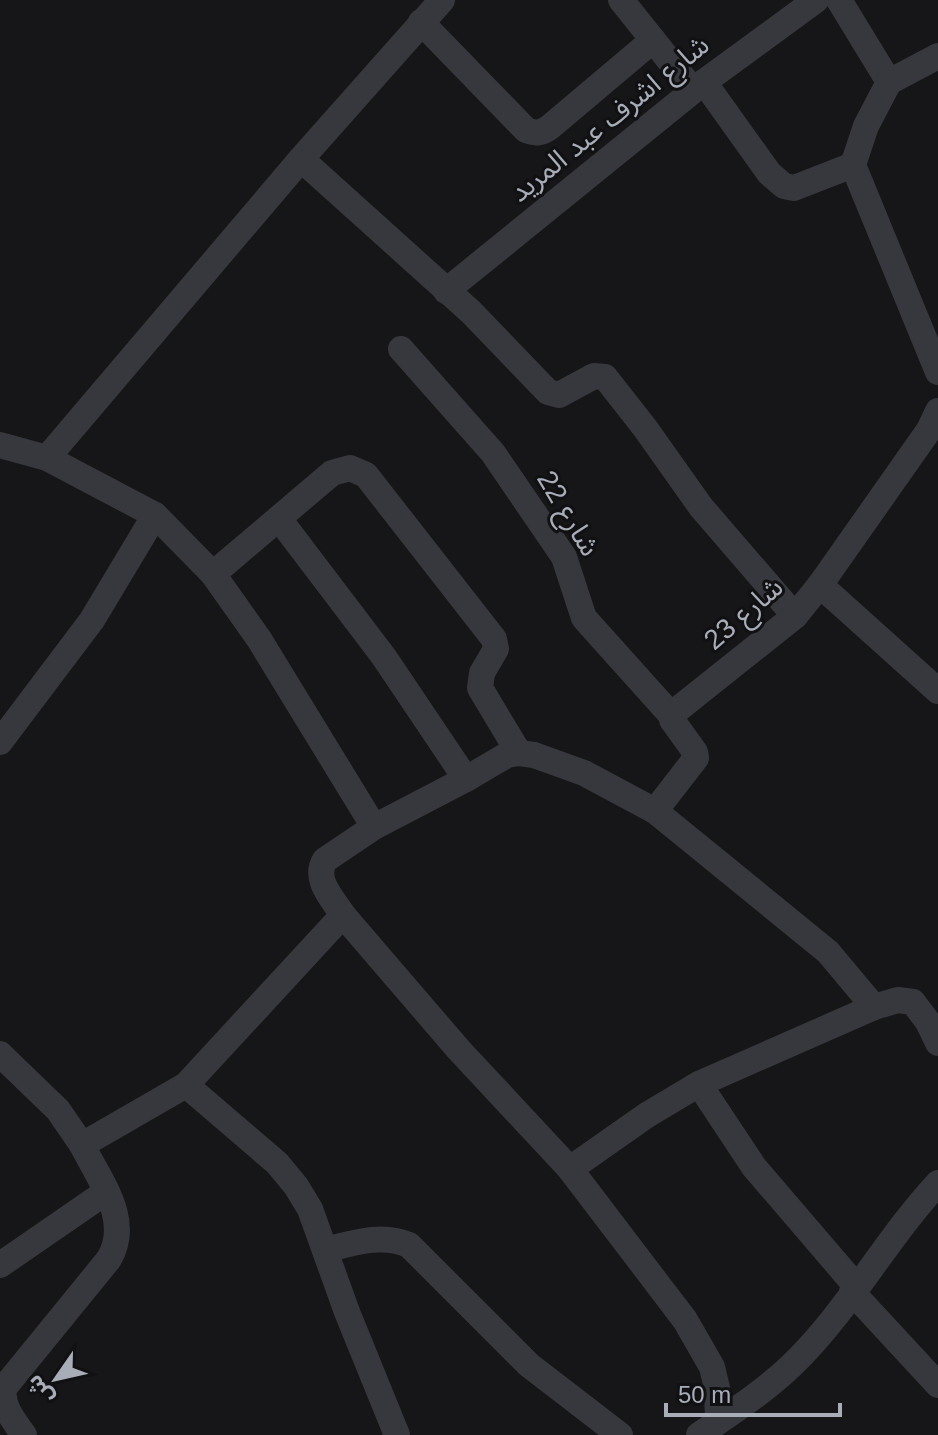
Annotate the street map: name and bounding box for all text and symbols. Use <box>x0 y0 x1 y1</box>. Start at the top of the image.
street label: شارع اشرف عبد المريد <box>504 29 718 212</box>
street label: شارع 22 <box>527 465 606 564</box>
street label: شارع 23 <box>698 571 792 660</box>
north arrow <box>16 1339 96 1419</box>
scale bar <box>666 1367 840 1417</box>
text: ش <box>21 1370 59 1409</box>
text: 50 m <box>678 1381 731 1408</box>

